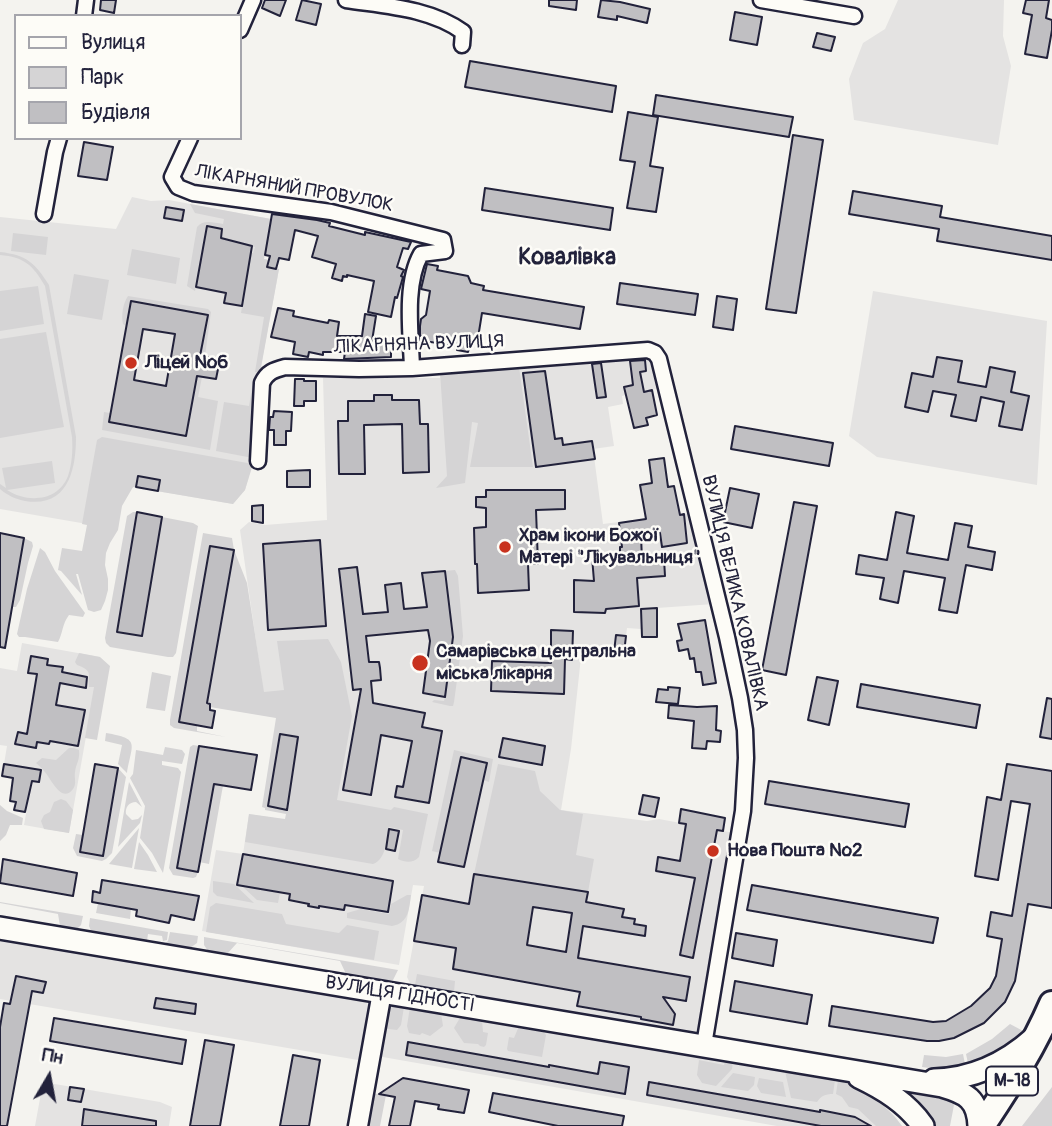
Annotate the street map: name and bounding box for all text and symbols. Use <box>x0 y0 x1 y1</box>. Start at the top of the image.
legend <box>14 14 242 140</box>
text: Вулиця <box>81 29 145 56</box>
text: Парк <box>81 64 124 91</box>
text: Будівля <box>81 99 150 126</box>
street label: ЛІКАРНЯНИЙ ПРОВУЛОК <box>193 160 395 218</box>
district label: Ковалівка <box>518 244 616 272</box>
street label: ЛІКАРНЯНА ВУЛИЦЯ <box>333 331 505 359</box>
place label: Ліцей №6 <box>145 352 228 374</box>
marker: Ліцей №6 <box>123 355 139 371</box>
street label: ВУЛИЦЯ ВЕЛИКА КОВАЛІВКА <box>696 473 772 713</box>
place label: Храм ікони Божої Матері "Лікувальниця" <box>519 525 701 569</box>
marker: Храм ікони Божої Матері "Лікувальниця" <box>497 539 513 555</box>
place label: Самарівська центральна міська лікарня <box>436 641 636 685</box>
marker: Самарівська центральна міська лікарня <box>410 653 430 673</box>
place label: Нова Пошта №2 <box>727 840 863 862</box>
marker: Нова Пошта №2 <box>705 843 721 859</box>
street label: ВУЛИЦЯ ГІДНОСТІ <box>324 972 476 1018</box>
north arrow <box>14 1042 84 1112</box>
text: Пн <box>40 1043 65 1070</box>
road number: М-18 <box>986 1066 1038 1096</box>

